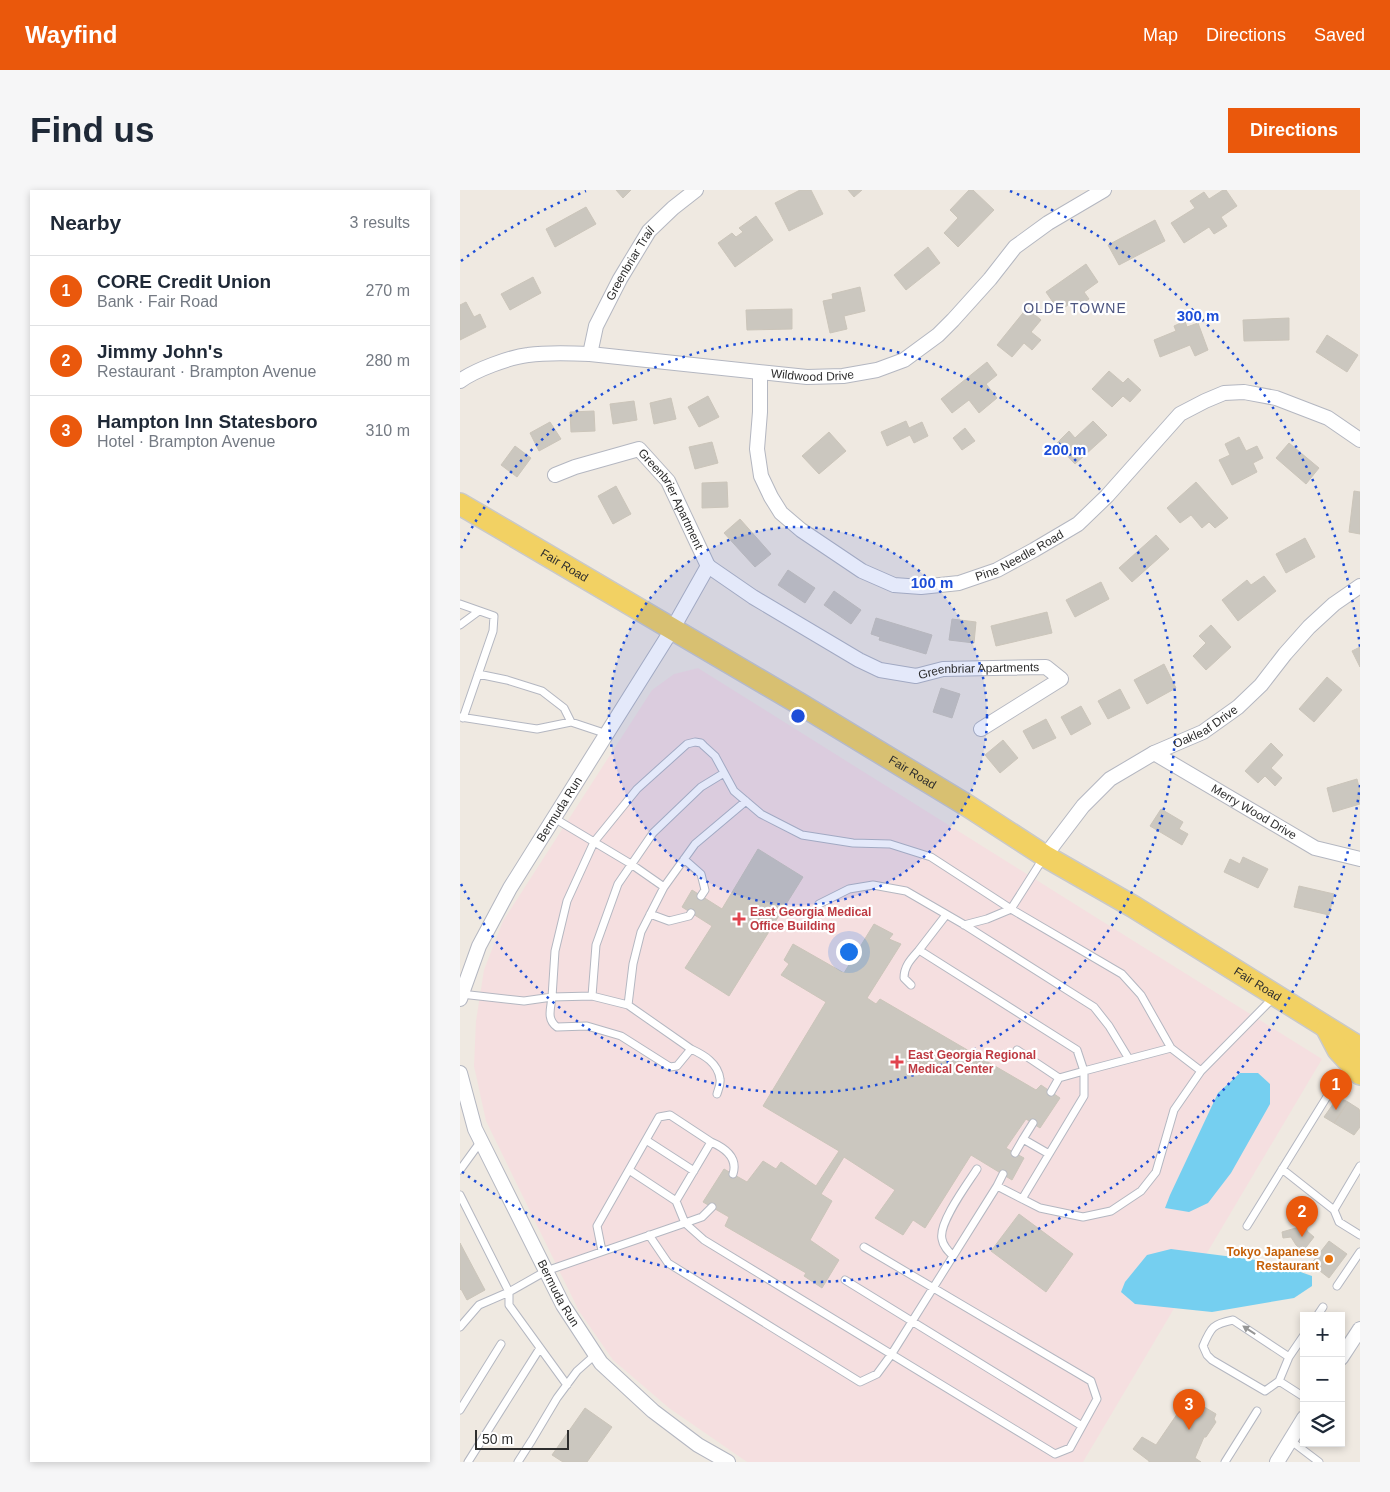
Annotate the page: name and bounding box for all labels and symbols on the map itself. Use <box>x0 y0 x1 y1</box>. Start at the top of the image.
street label: Greenbriar Trail <box>603 223 657 303</box>
district label: OLDE TOWNE <box>1023 300 1127 316</box>
text: 300 m <box>1177 307 1219 324</box>
street label: Wildwood Drive <box>770 366 855 384</box>
text: 200 m <box>1044 441 1086 458</box>
street label: Greenbrier Apartment <box>635 446 706 552</box>
street label: Pine Needle Road <box>973 527 1066 584</box>
street label: Fair Road <box>538 546 591 585</box>
text: 100 m <box>911 574 953 591</box>
street label: Greenbriar Apartments <box>917 660 1039 682</box>
street label: Oakleaf Drive <box>1171 702 1241 751</box>
centre of rings <box>789 707 807 725</box>
street label: Fair Road <box>886 753 939 792</box>
street label: Bermuda Run <box>534 774 585 844</box>
street label: Merry Wood Drive <box>1209 781 1299 843</box>
place label: East Georgia Medical Office Building <box>750 905 871 933</box>
marker: East Georgia Medical Office Building <box>732 912 746 926</box>
your location <box>836 939 862 965</box>
street label: Fair Road <box>1231 964 1284 1004</box>
place label: East Georgia Regional Medical Center <box>908 1048 1036 1076</box>
marker: East Georgia Regional Medical Center <box>890 1055 904 1069</box>
pin: 1 <box>1320 1069 1352 1110</box>
pin: 2 <box>1286 1196 1318 1237</box>
place label: Tokyo Japanese Restaurant <box>1227 1245 1319 1273</box>
marker: Tokyo Japanese Restaurant <box>1323 1253 1335 1265</box>
street label: Bermuda Run <box>534 1257 582 1329</box>
one-way arrow <box>1242 1325 1255 1335</box>
pin: 3 <box>1173 1389 1205 1430</box>
scale bar <box>475 1427 569 1450</box>

